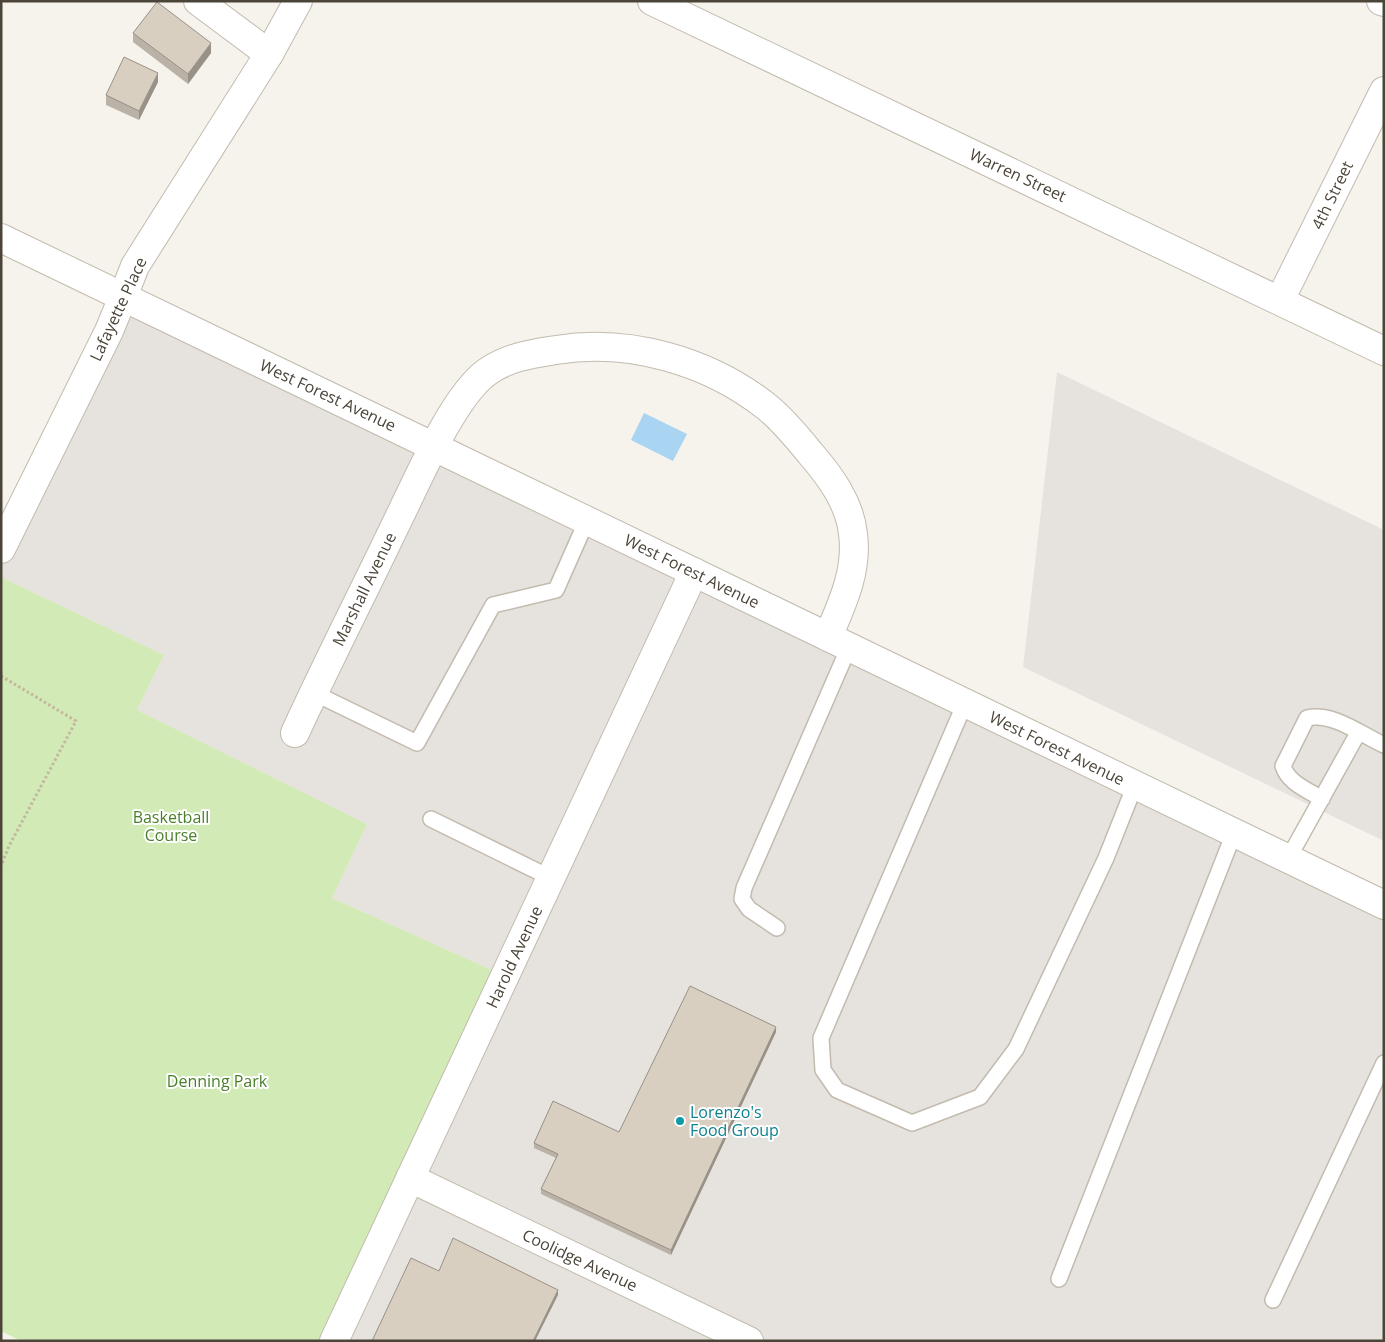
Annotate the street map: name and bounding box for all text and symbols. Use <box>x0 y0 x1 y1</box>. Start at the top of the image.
street label: Warren Street <box>966 143 1070 207</box>
street label: 4th Street <box>1306 157 1358 233</box>
street label: Lafayette Place <box>84 253 152 365</box>
street label: West Forest Avenue <box>256 354 400 436</box>
street label: Marshall Avenue <box>327 528 401 650</box>
street label: West Forest Avenue <box>621 529 763 613</box>
street label: West Forest Avenue <box>986 706 1128 790</box>
park label: Basketball Course <box>133 806 209 846</box>
street label: Harold Avenue <box>481 902 547 1012</box>
park label: Denning Park <box>167 1070 268 1092</box>
place label: Lorenzo's Food Group <box>690 1101 779 1141</box>
marker: Lorenzo's Food Group <box>674 1115 686 1127</box>
street label: Coolidge Avenue <box>519 1224 641 1296</box>

